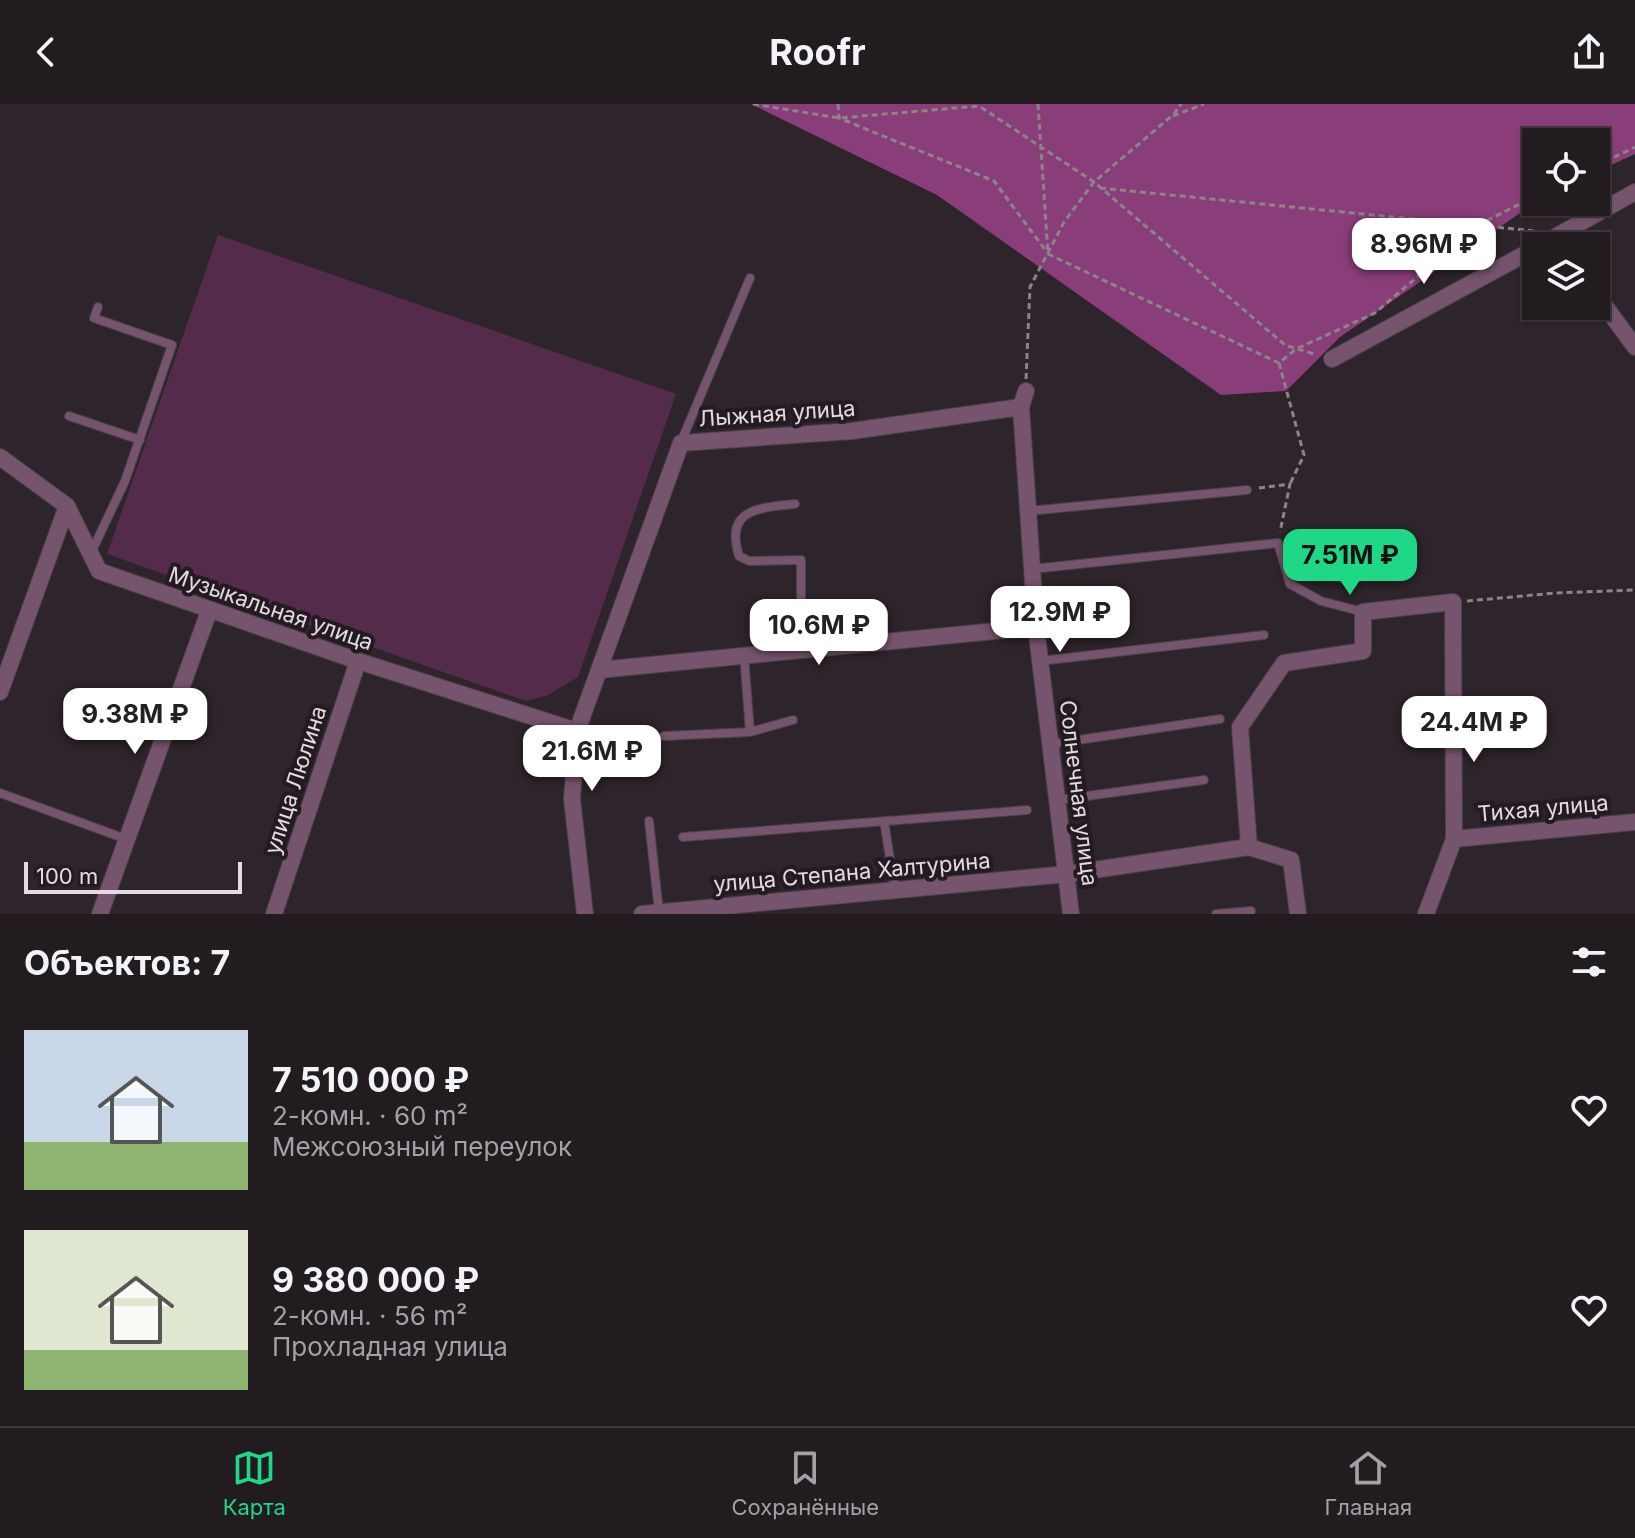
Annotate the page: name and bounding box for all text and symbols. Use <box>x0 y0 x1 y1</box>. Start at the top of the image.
icon: back <box>24 30 68 74</box>
text: Roofr <box>769 30 866 74</box>
icon: share <box>1567 30 1611 74</box>
map controls <box>1522 128 1610 320</box>
button: locate <box>1522 128 1610 216</box>
pin: 8.96M ₽ <box>1350 218 1498 286</box>
text: 8.96M ₽ <box>1370 228 1478 259</box>
button: layers <box>1522 232 1610 320</box>
street label: Лыжная улица <box>698 395 856 431</box>
pin: 7.51M ₽ <box>1276 529 1424 597</box>
text: 7.51M ₽ <box>1301 539 1399 570</box>
street label: Музыкальная улица <box>165 561 377 655</box>
pin: 12.9M ₽ <box>986 586 1134 654</box>
text: 12.9M ₽ <box>1009 596 1111 627</box>
pin: 10.6M ₽ <box>745 599 893 667</box>
text: 10.6M ₽ <box>768 609 870 640</box>
pin: 9.38M ₽ <box>61 688 209 756</box>
pin: 24.4M ₽ <box>1400 696 1548 764</box>
text: 9.38M ₽ <box>81 698 189 729</box>
street label: Солнечная улица <box>1055 699 1103 887</box>
street label: улица Люлина <box>259 702 331 858</box>
text: 24.4M ₽ <box>1420 706 1528 737</box>
pin: 21.6M ₽ <box>518 725 666 793</box>
text: 21.6M ₽ <box>541 735 643 766</box>
street label: Тихая улица <box>1476 789 1610 827</box>
street label: улица Степана Халтурина <box>712 847 992 897</box>
scale bar <box>24 858 242 894</box>
text: 100 m <box>36 863 98 889</box>
icon: filters <box>1567 940 1611 984</box>
text: Объектов: 7 <box>24 942 230 983</box>
text: 7 510 000 ₽ <box>272 1059 469 1100</box>
icon: home <box>88 1062 184 1158</box>
icon: heart <box>1567 1088 1611 1132</box>
text: 2-комн. · 60 m² <box>272 1100 468 1131</box>
text: Межсоюзный переулок <box>272 1131 572 1162</box>
text: 9 380 000 ₽ <box>272 1259 479 1300</box>
icon: home <box>88 1262 184 1358</box>
icon: heart <box>1567 1288 1611 1332</box>
text: 2-комн. · 56 m² <box>272 1300 467 1331</box>
text: Прохладная улица <box>272 1331 508 1362</box>
tab: Карта <box>223 1446 286 1520</box>
tab: Сохранённые <box>731 1446 879 1520</box>
tab: Главная <box>1325 1446 1412 1520</box>

